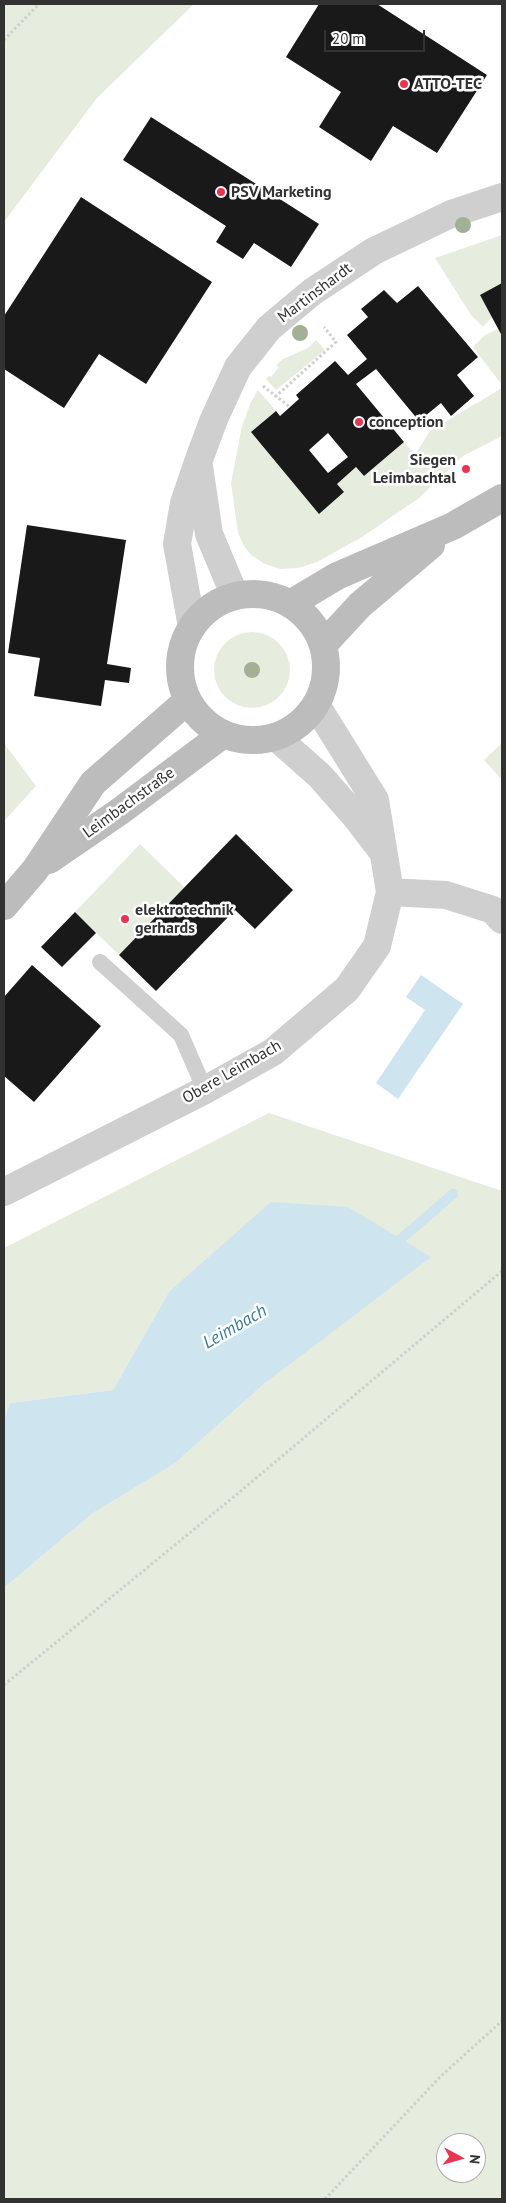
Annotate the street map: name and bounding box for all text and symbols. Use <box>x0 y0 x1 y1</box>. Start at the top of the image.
scale bar <box>326 20 427 52</box>
text: 20 m <box>332 29 365 48</box>
place label: ATTO-TEC <box>414 74 482 94</box>
marker: ATTO-TEC <box>398 78 410 90</box>
place label: PSV Marketing <box>231 182 332 202</box>
marker: PSV Marketing <box>215 186 227 198</box>
street label: Martinshardt <box>274 259 356 327</box>
place label: conception <box>369 412 444 432</box>
marker: conception <box>353 416 365 428</box>
place label: Siegen Leimbachtal <box>373 450 456 488</box>
marker: Siegen Leimbachtal <box>460 463 472 475</box>
street label: Leimbachstraße <box>80 763 178 843</box>
place label: elektrotechnik gerhards <box>135 900 234 938</box>
marker: elektrotechnik gerhards <box>119 913 131 925</box>
street label: Obere Leimbach <box>179 1036 285 1108</box>
water label: Leimbach <box>199 1300 271 1354</box>
north arrow <box>436 2133 486 2183</box>
text: N <box>465 2154 484 2165</box>

